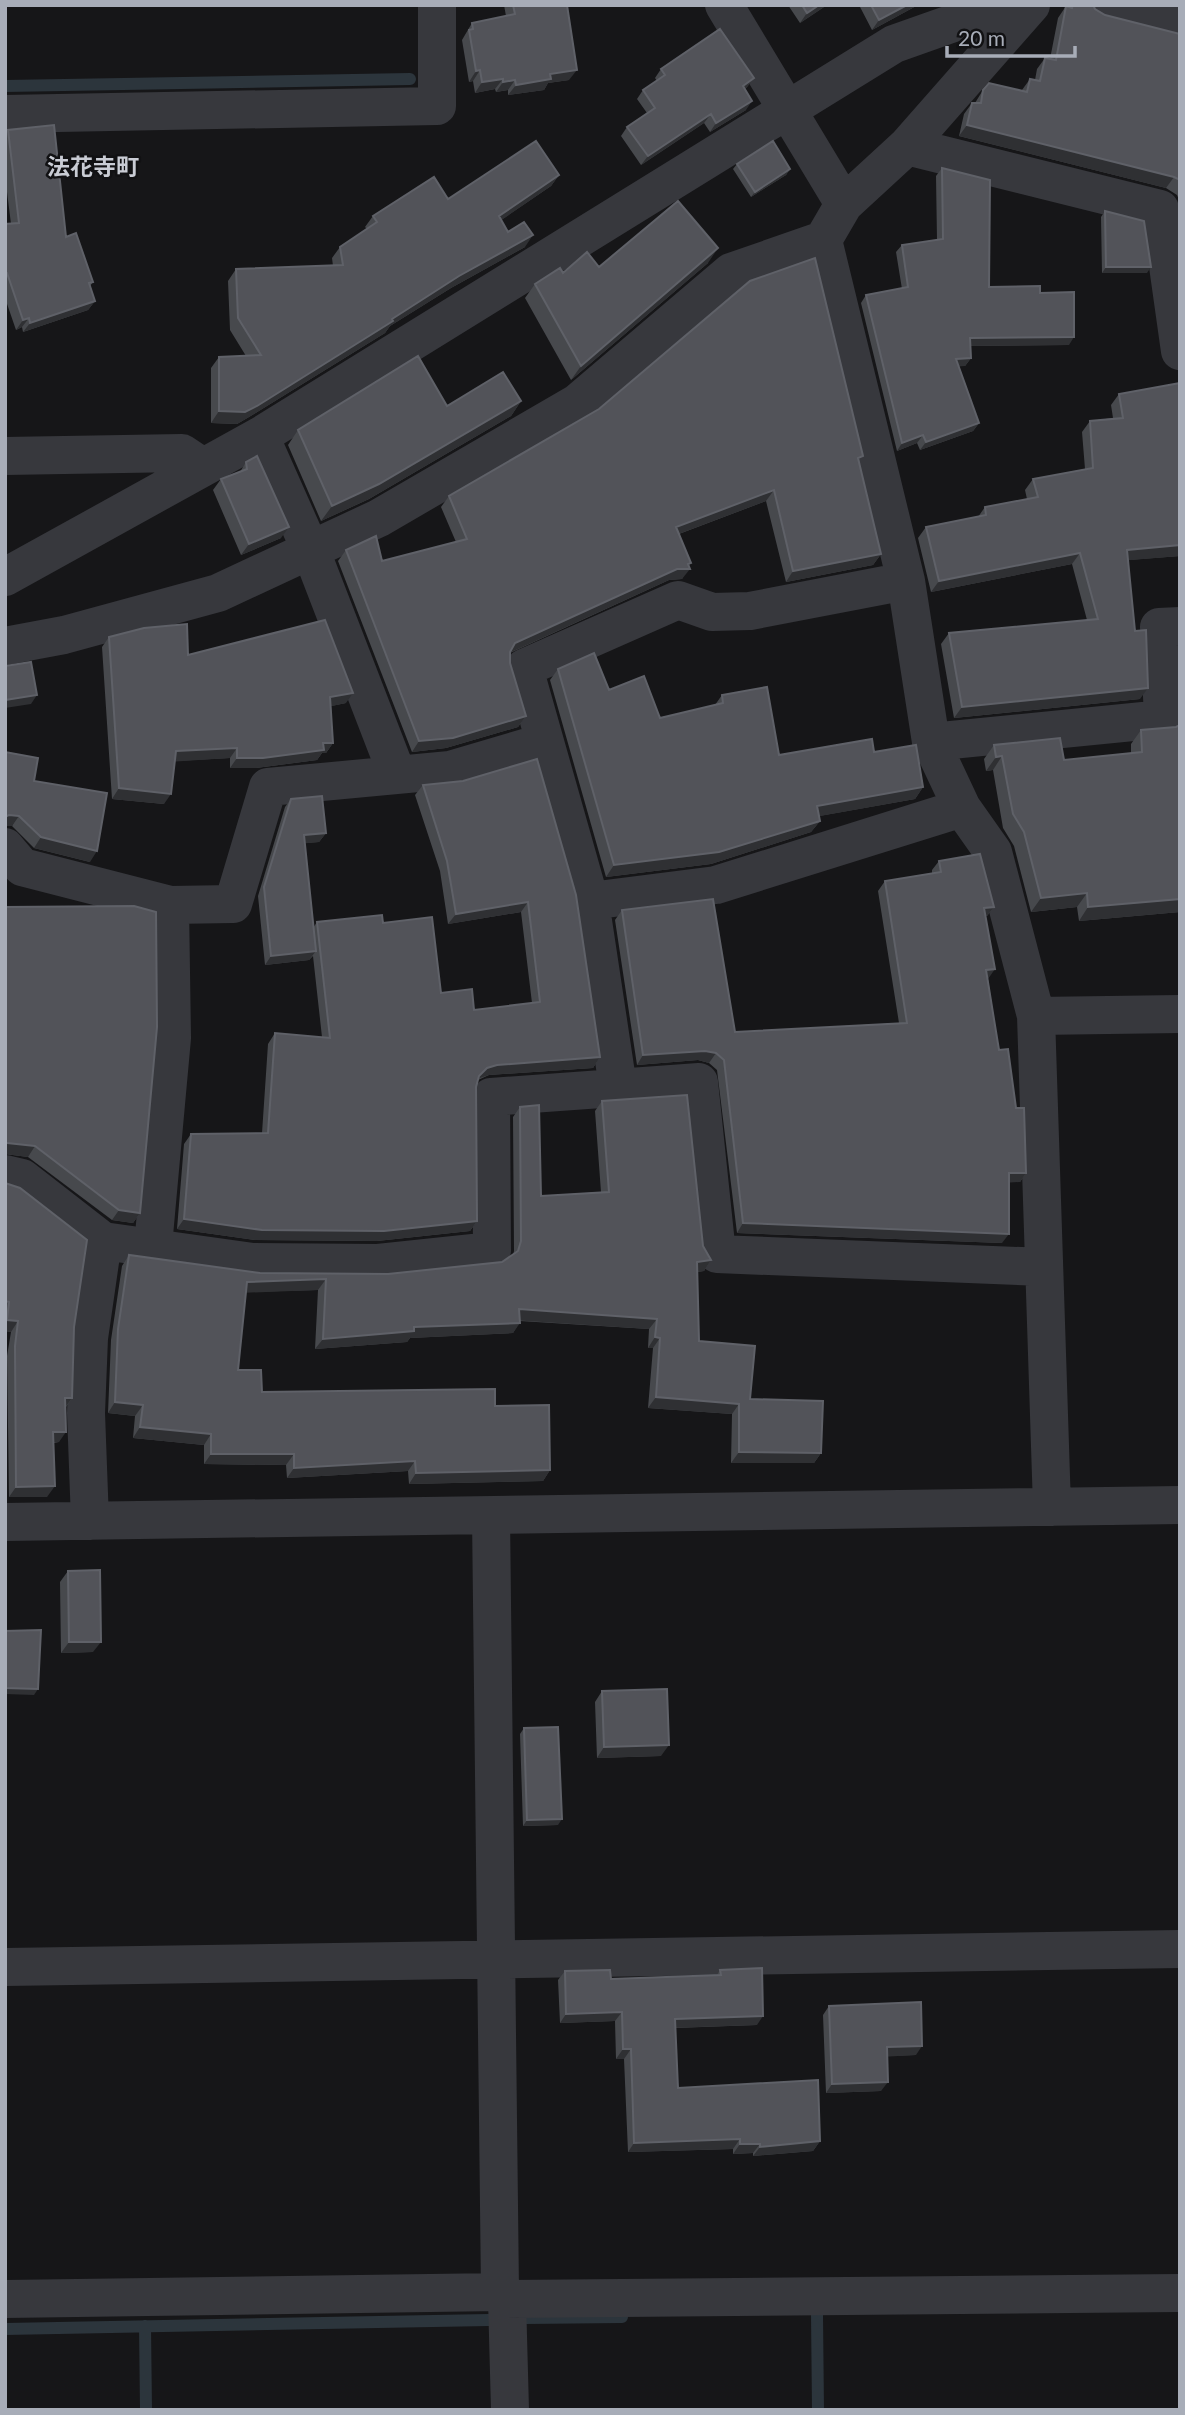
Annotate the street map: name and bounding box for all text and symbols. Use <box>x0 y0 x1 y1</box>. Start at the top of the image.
scale bar <box>947 14 1075 58</box>
text: 20 m <box>958 25 1005 50</box>
district label: 法花寺町 <box>47 152 139 180</box>

